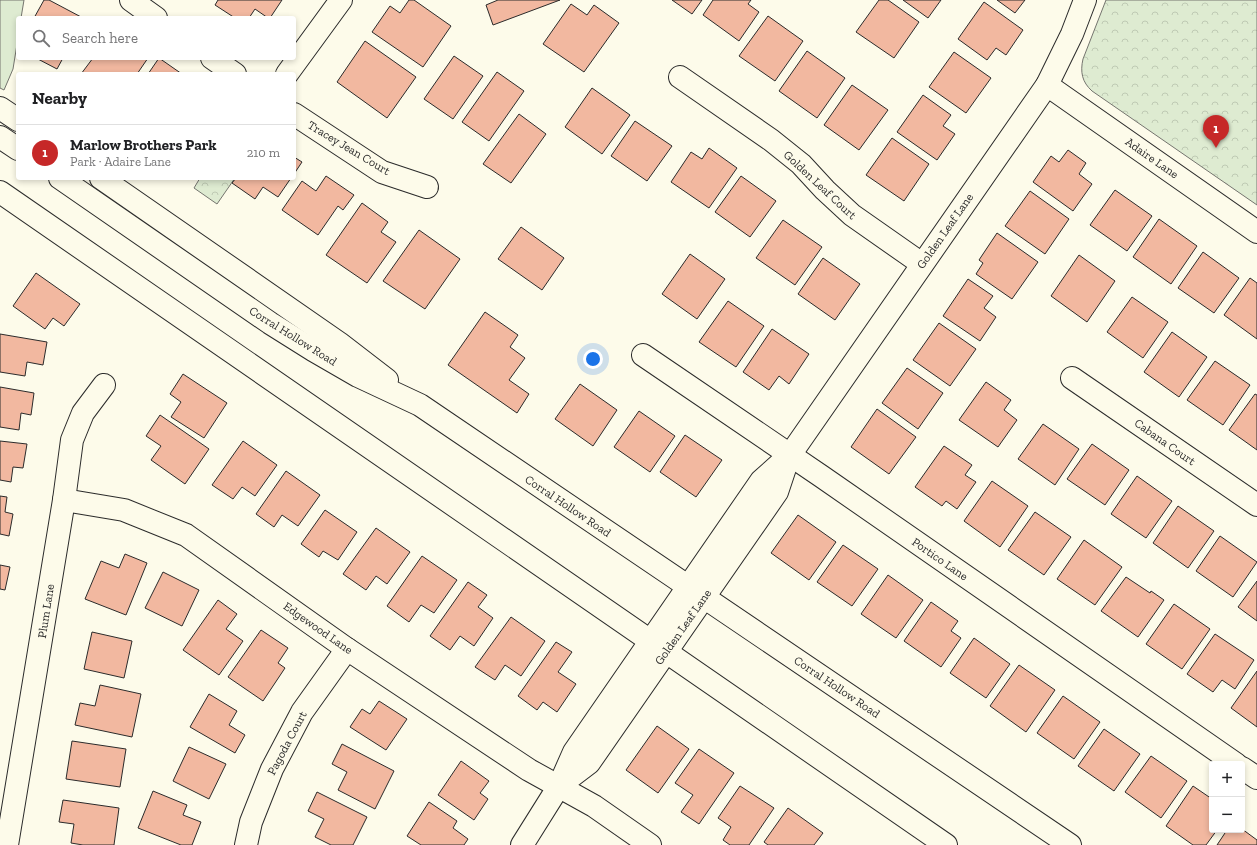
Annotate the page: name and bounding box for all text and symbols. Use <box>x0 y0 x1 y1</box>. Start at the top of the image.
search box <box>16 16 296 60</box>
icon: search <box>30 27 52 49</box>
text: Search here <box>62 29 138 47</box>
text: Nearby <box>32 88 87 108</box>
pin: 1 <box>1203 115 1229 148</box>
street label: Tracey Jean Court <box>305 118 393 178</box>
street label: Adaire Lane <box>1123 135 1182 182</box>
text: Marlow Brothers Park <box>70 136 217 154</box>
text: 1 <box>42 145 48 160</box>
text: 210 m <box>247 145 280 160</box>
street label: Golden Leaf Court <box>781 148 860 223</box>
text: Park · Adaire Lane <box>70 154 171 169</box>
street label: Golden Leaf Lane <box>914 190 976 271</box>
street label: Corral Hollow Road <box>247 303 340 369</box>
your location <box>583 349 603 369</box>
street label: Cabana Court <box>1132 416 1199 468</box>
street label: Corral Hollow Road <box>522 472 614 540</box>
street label: Portico Lane <box>909 535 971 584</box>
street label: Plum Lane <box>35 583 57 639</box>
street label: Golden Leaf Lane <box>652 586 714 667</box>
street label: Edgewood Lane <box>281 599 356 657</box>
street label: Corral Hollow Road <box>791 653 883 721</box>
street label: Pagoda Court <box>264 708 310 777</box>
map controls <box>1209 761 1245 833</box>
button: + <box>1209 761 1245 797</box>
button: − <box>1209 797 1245 833</box>

